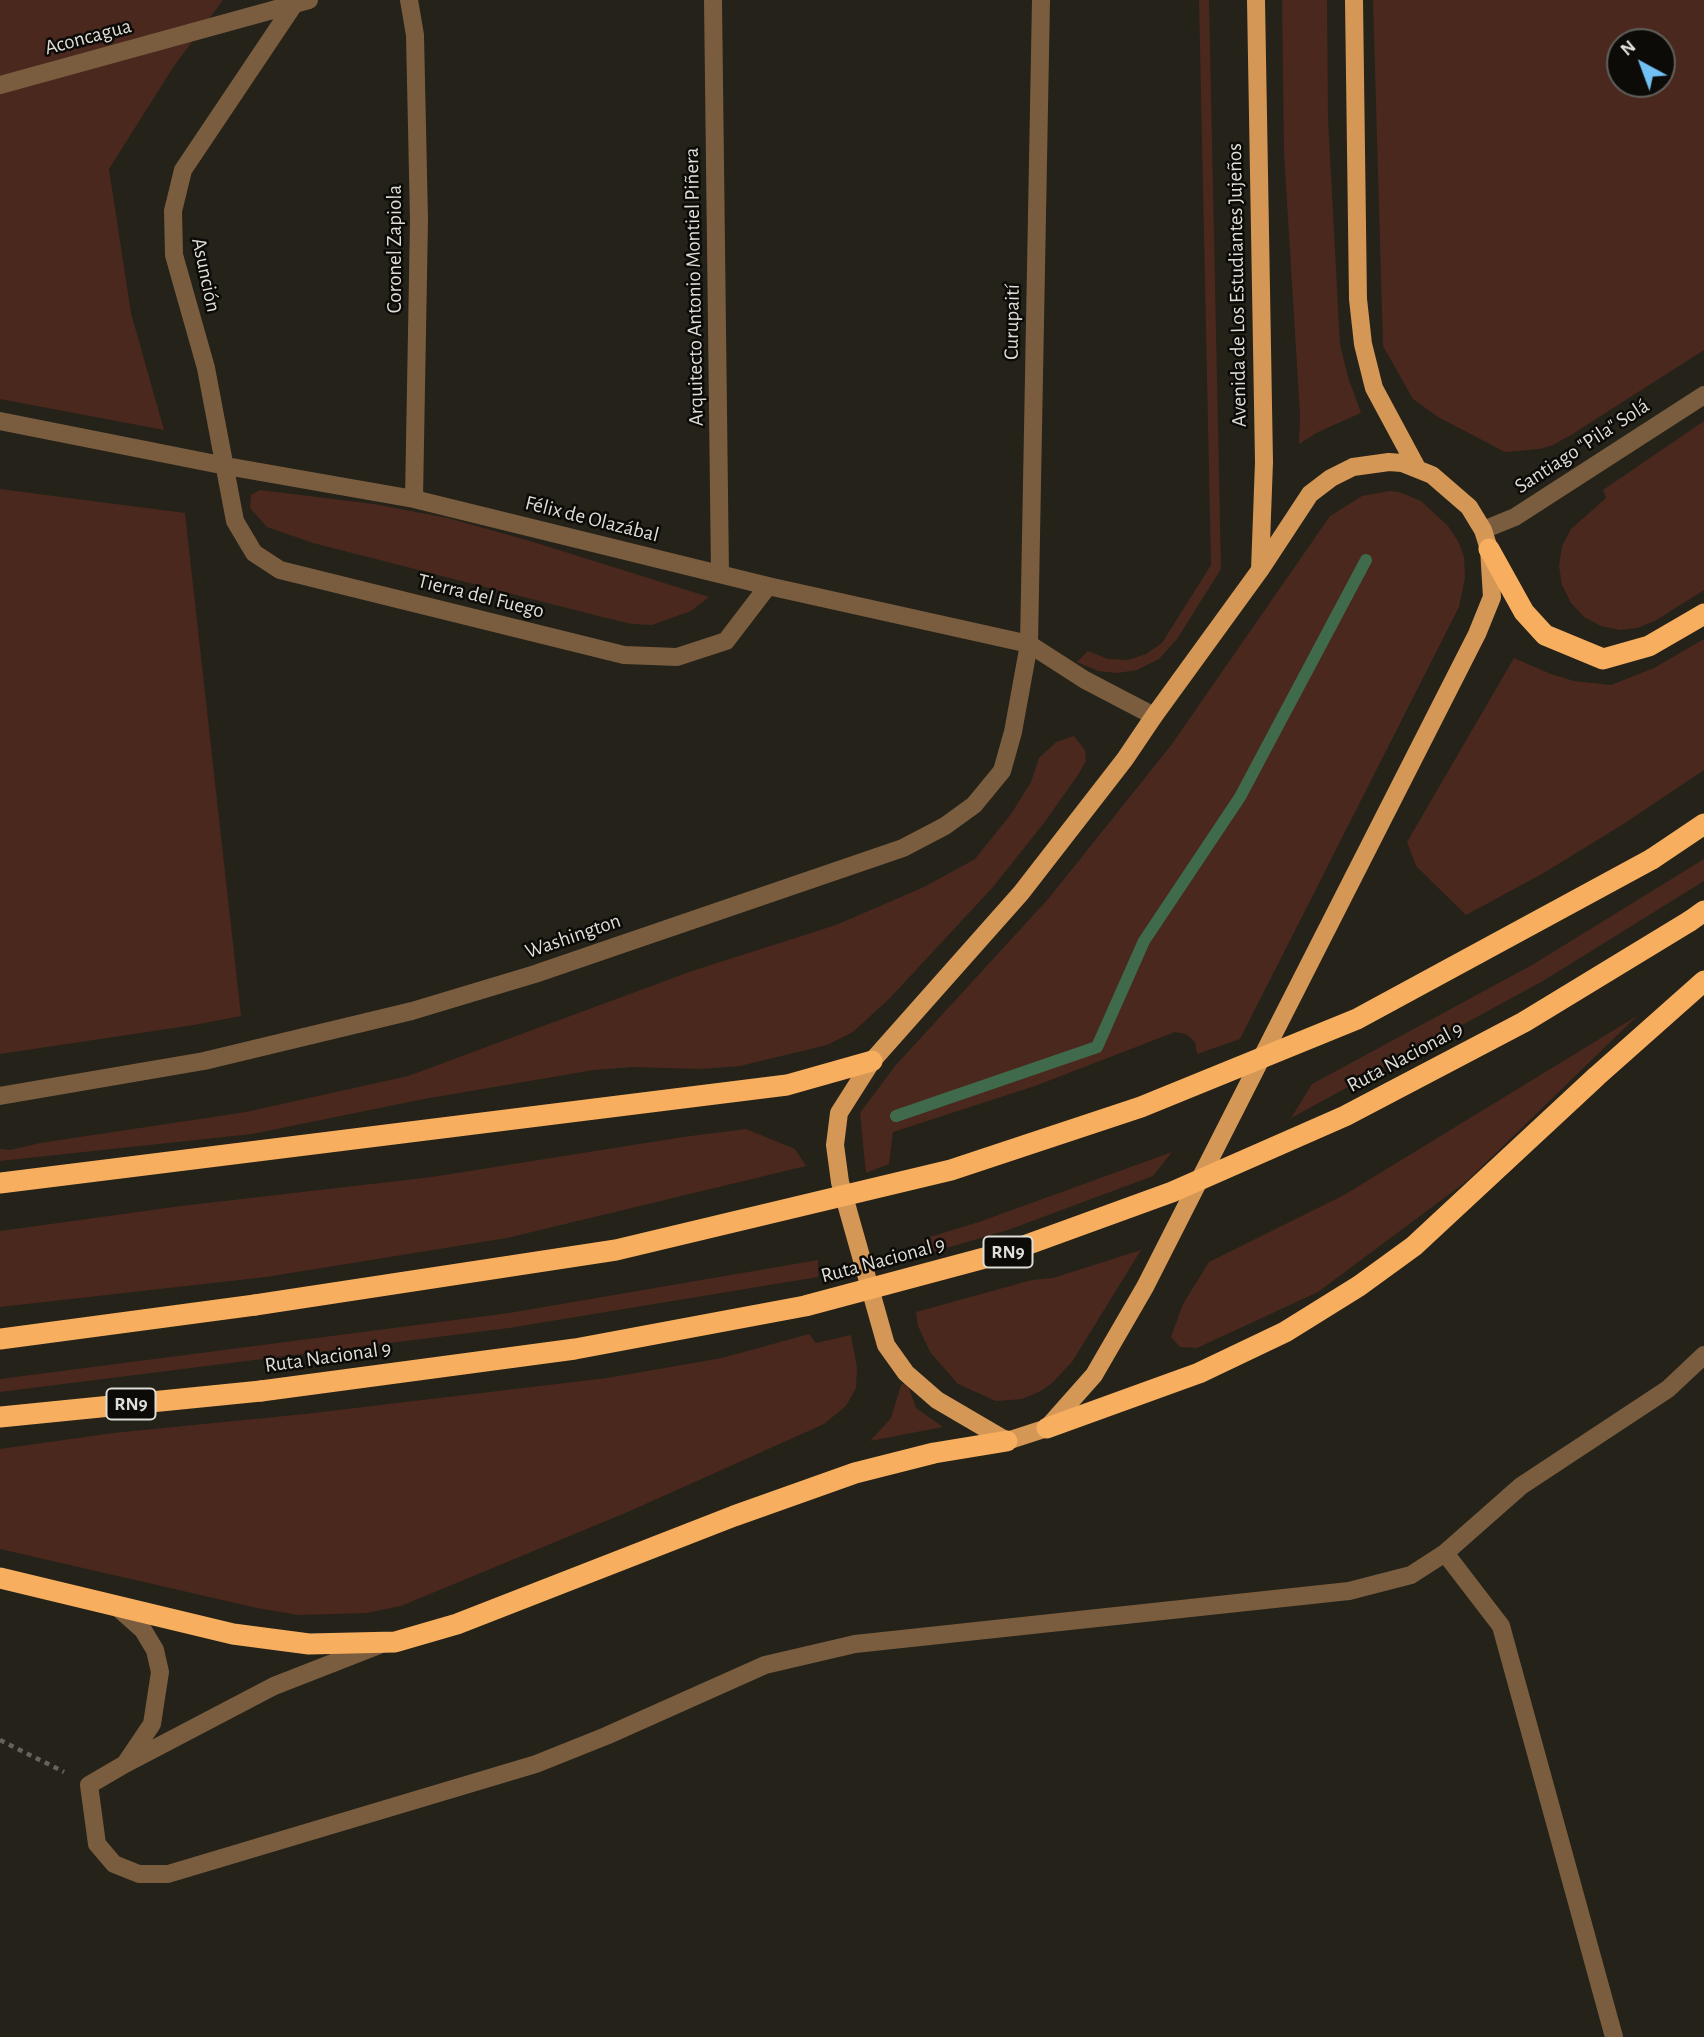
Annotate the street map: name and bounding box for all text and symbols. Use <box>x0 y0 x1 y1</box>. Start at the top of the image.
street label: Aconcagua <box>42 13 134 61</box>
north arrow <box>1606 28 1676 98</box>
text: N <box>1617 37 1639 60</box>
street label: Avenida de Los Estudiantes Jujeños <box>1222 143 1252 427</box>
street label: Arquitecto Antonio Montiel Piñera <box>679 148 709 426</box>
street label: Coronel Zapiola <box>382 185 408 313</box>
street label: Asunción <box>186 236 226 314</box>
street label: Curupaití <box>999 284 1025 360</box>
street label: Santiago "Pila" Solá <box>1510 393 1654 499</box>
street label: Félix de Olazábal <box>522 490 662 548</box>
street label: Tierra del Fuego <box>415 568 547 624</box>
street label: Washington <box>522 908 624 964</box>
street label: Ruta Nacional 9 <box>1343 1016 1467 1098</box>
street label: Ruta Nacional 9 <box>818 1231 948 1289</box>
road number: RN9 <box>984 1236 1032 1268</box>
street label: Ruta Nacional 9 <box>263 1336 393 1378</box>
road number: RN9 <box>106 1388 156 1420</box>

